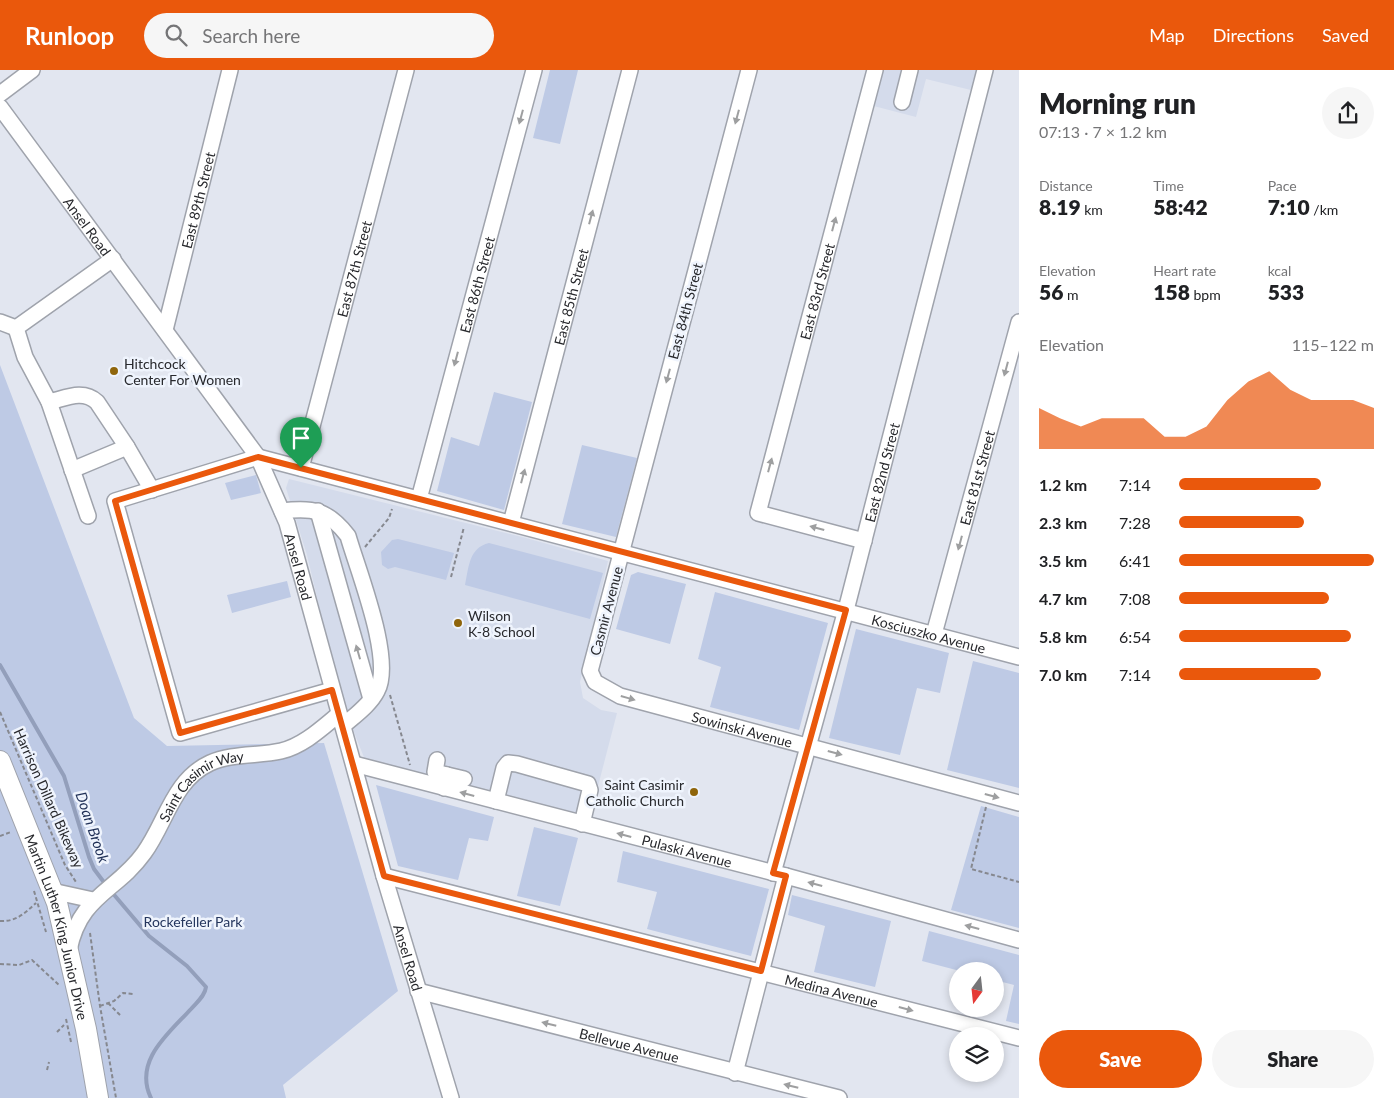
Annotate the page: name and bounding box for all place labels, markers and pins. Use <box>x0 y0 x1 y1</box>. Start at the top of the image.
place label: Hitchcock Center For Women <box>124 355 241 388</box>
marker: Hitchcock Center For Women <box>108 365 120 377</box>
pin <box>280 417 322 468</box>
place label: Wilson K-8 School <box>468 607 535 640</box>
marker: Wilson K-8 School <box>452 617 464 629</box>
place label: Saint Casimir Catholic Church <box>586 776 684 809</box>
marker: Saint Casimir Catholic Church <box>688 786 700 798</box>

